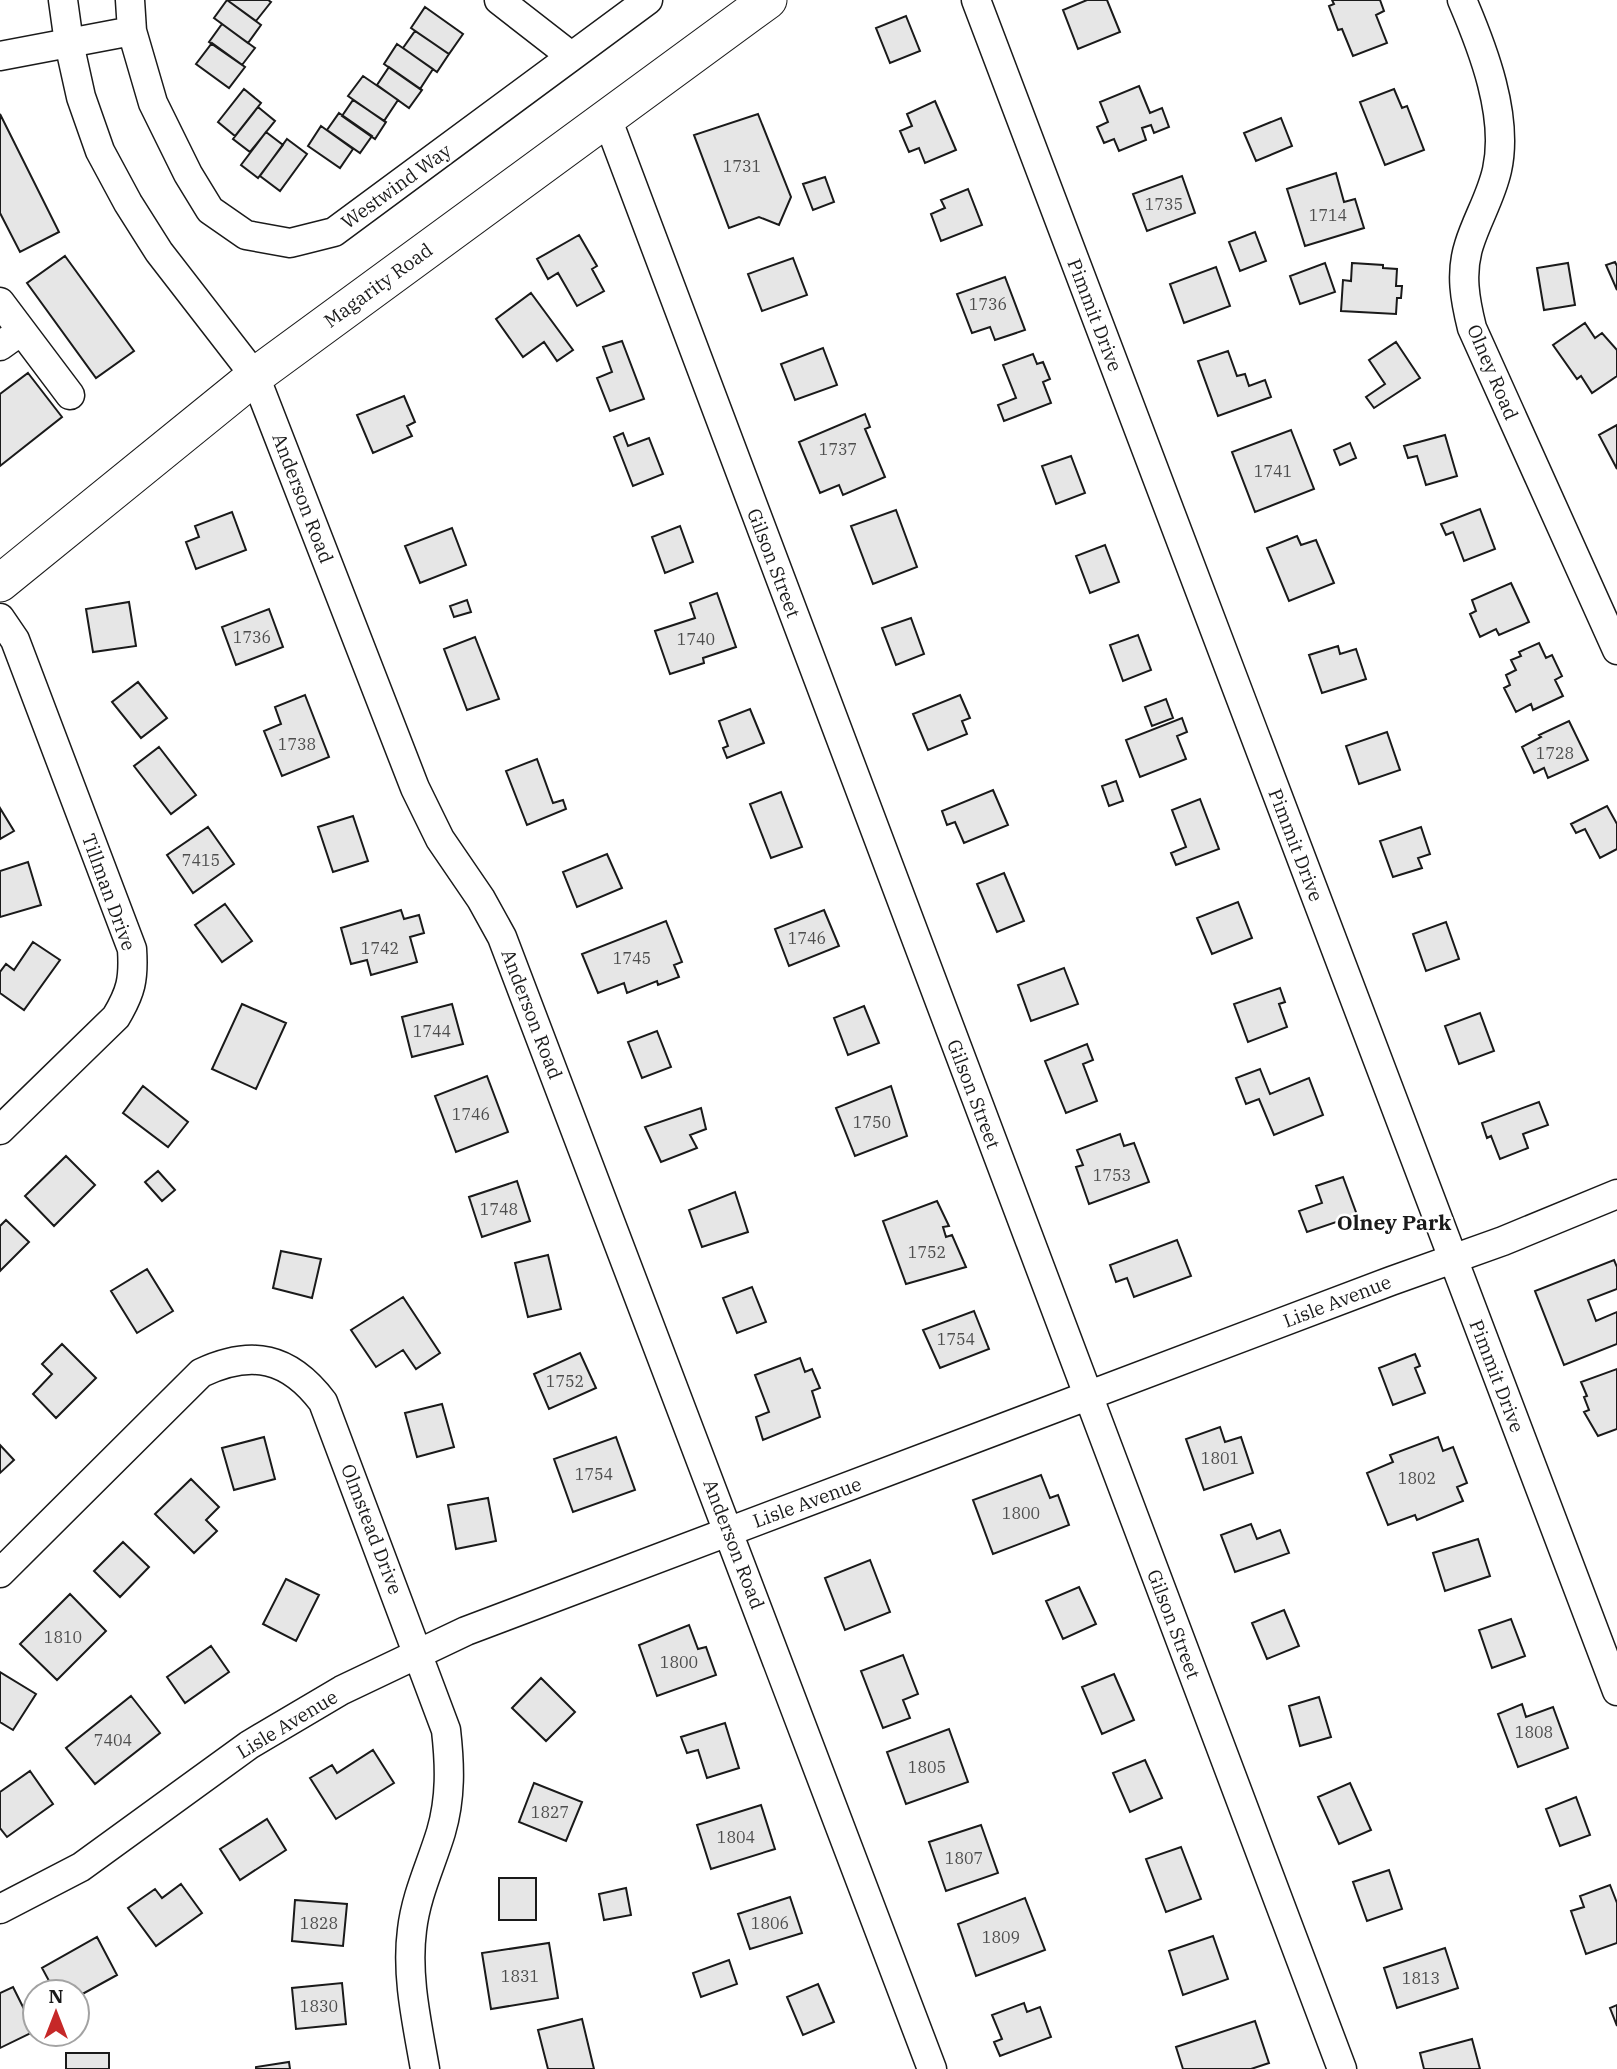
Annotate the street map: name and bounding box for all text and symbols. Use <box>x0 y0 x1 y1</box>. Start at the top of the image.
street label: Westwind Way <box>336 138 456 234</box>
house number: 1731 <box>723 156 761 176</box>
house number: 1735 <box>1145 194 1183 214</box>
house number: 1714 <box>1309 205 1347 225</box>
street label: Magarity Road <box>319 238 437 332</box>
street label: Pimmit Drive <box>1062 255 1128 375</box>
house number: 1736 <box>969 294 1007 314</box>
street label: Olney Road <box>1462 321 1524 423</box>
street label: Anderson Road <box>267 430 339 566</box>
house number: 1737 <box>819 439 857 459</box>
house number: 1741 <box>1254 461 1292 481</box>
street label: Gilson Street <box>742 505 806 621</box>
house number: 1736 <box>233 627 271 647</box>
house number: 1740 <box>677 629 715 649</box>
house number: 1738 <box>278 734 316 754</box>
house number: 1728 <box>1536 743 1574 763</box>
street label: Pimmit Drive <box>1263 785 1329 905</box>
street label: Tillman Drive <box>77 830 141 954</box>
house number: 7415 <box>182 850 220 870</box>
house number: 1746 <box>788 928 826 948</box>
house number: 1742 <box>361 938 399 958</box>
street label: Anderson Road <box>496 946 568 1082</box>
house number: 1745 <box>613 948 651 968</box>
house number: 1744 <box>413 1021 451 1041</box>
street label: Gilson Street <box>942 1036 1006 1152</box>
house number: 1746 <box>452 1104 490 1124</box>
house number: 1750 <box>853 1112 891 1132</box>
house number: 1753 <box>1093 1165 1131 1185</box>
house number: 1748 <box>480 1199 518 1219</box>
district label: Olney Park <box>1337 1208 1451 1236</box>
house number: 1752 <box>908 1242 946 1262</box>
street label: Lisle Avenue <box>1280 1269 1394 1333</box>
street label: Pimmit Drive <box>1464 1316 1530 1436</box>
house number: 1754 <box>937 1329 975 1349</box>
house number: 1752 <box>546 1371 584 1391</box>
house number: 1801 <box>1201 1448 1239 1468</box>
street label: Olmstead Drive <box>336 1460 408 1598</box>
house number: 1754 <box>575 1464 613 1484</box>
house number: 1802 <box>1398 1468 1436 1488</box>
street label: Lisle Avenue <box>750 1471 864 1533</box>
street label: Anderson Road <box>698 1476 770 1612</box>
house number: 1800 <box>1002 1503 1040 1523</box>
street label: Gilson Street <box>1142 1566 1206 1682</box>
house number: 1810 <box>44 1627 82 1647</box>
house number: 1800 <box>660 1652 698 1672</box>
street label: Lisle Avenue <box>232 1684 342 1764</box>
house number: 1808 <box>1515 1722 1553 1742</box>
house number: 7404 <box>94 1730 132 1750</box>
house number: 1805 <box>908 1757 946 1777</box>
house number: 1827 <box>531 1802 569 1822</box>
house number: 1804 <box>717 1827 755 1847</box>
house number: 1807 <box>945 1848 983 1868</box>
house number: 1828 <box>300 1913 338 1933</box>
house number: 1806 <box>751 1913 789 1933</box>
house number: 1809 <box>982 1927 1020 1947</box>
house number: 1831 <box>501 1966 539 1986</box>
house number: 1813 <box>1402 1968 1440 1988</box>
north arrow <box>21 1978 91 2048</box>
text: N <box>48 1984 64 2008</box>
house number: 1830 <box>300 1996 338 2016</box>

